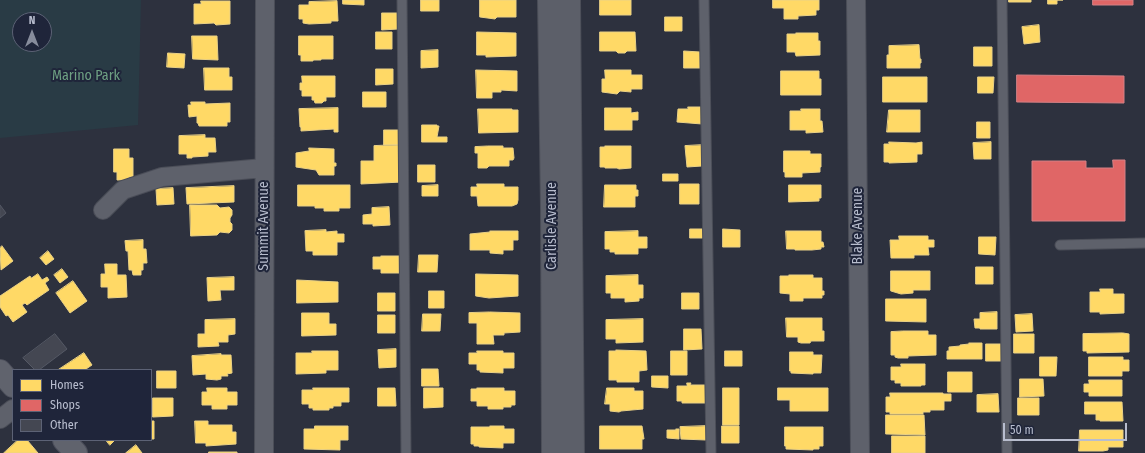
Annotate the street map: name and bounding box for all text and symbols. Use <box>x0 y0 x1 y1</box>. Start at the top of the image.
north arrow <box>12 12 52 52</box>
text: N <box>29 14 35 27</box>
park label: Marino Park <box>52 68 120 84</box>
street label: Summit Avenue <box>256 181 272 271</box>
street label: Carlisle Avenue <box>544 182 560 270</box>
street label: Blake Avenue <box>850 188 866 264</box>
legend <box>12 369 152 441</box>
text: Homes <box>50 378 84 392</box>
text: Shops <box>50 398 80 412</box>
scale bar <box>1005 415 1129 441</box>
text: Other <box>50 418 78 432</box>
text: 50 m <box>1010 423 1034 437</box>

